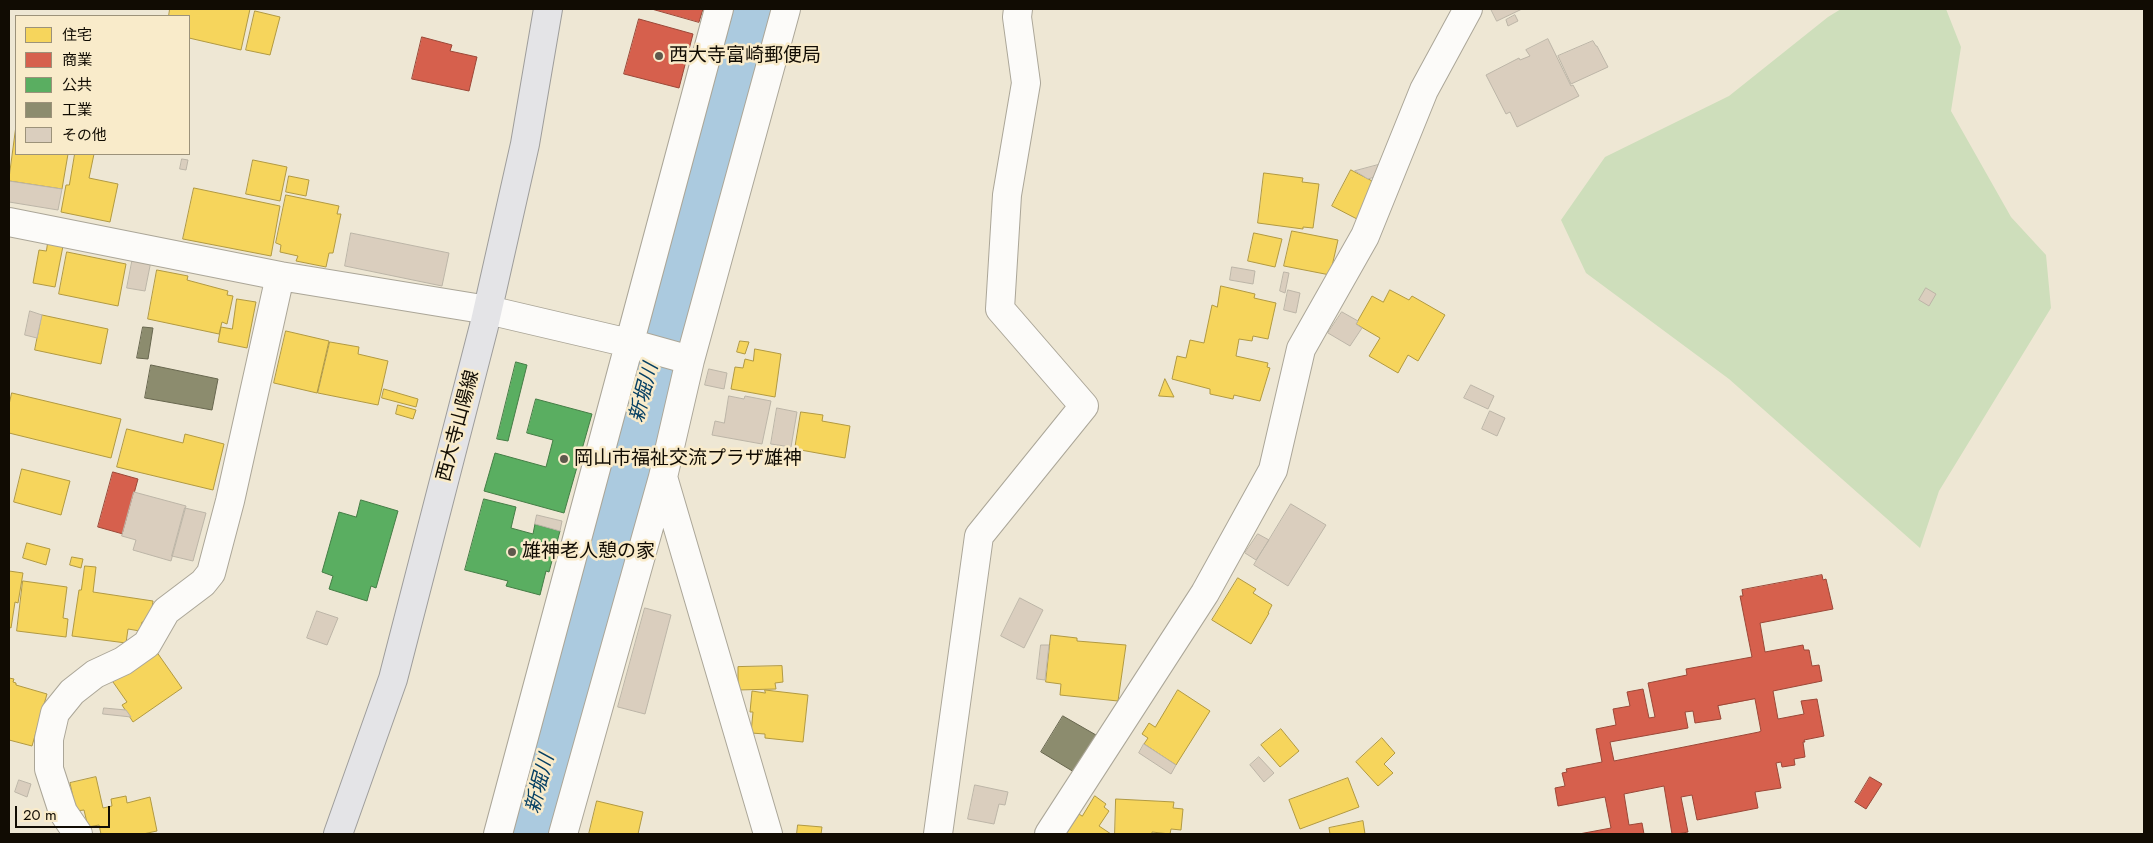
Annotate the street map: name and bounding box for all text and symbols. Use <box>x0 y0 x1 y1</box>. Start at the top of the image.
legend <box>15 15 190 155</box>
text: 住宅 <box>62 24 92 46</box>
place label: 西大寺富崎郵便局 <box>669 45 821 67</box>
text: 商業 <box>62 49 92 71</box>
marker: 西大寺富崎郵便局 <box>653 50 665 62</box>
text: 公共 <box>62 74 92 96</box>
text: 工業 <box>62 99 92 121</box>
text: その他 <box>62 124 107 146</box>
water label: 新堀川 <box>626 361 664 425</box>
street label: 西大寺山陽線 <box>433 368 485 484</box>
place label: 岡山市福祉交流プラザ雄神 <box>574 448 802 470</box>
marker: 岡山市福祉交流プラザ雄神 <box>558 453 570 465</box>
place label: 雄神老人憩の家 <box>522 541 655 563</box>
marker: 雄神老人憩の家 <box>506 546 518 558</box>
water label: 新堀川 <box>522 752 560 816</box>
scale bar <box>18 796 112 828</box>
text: 20 m <box>23 804 57 826</box>

